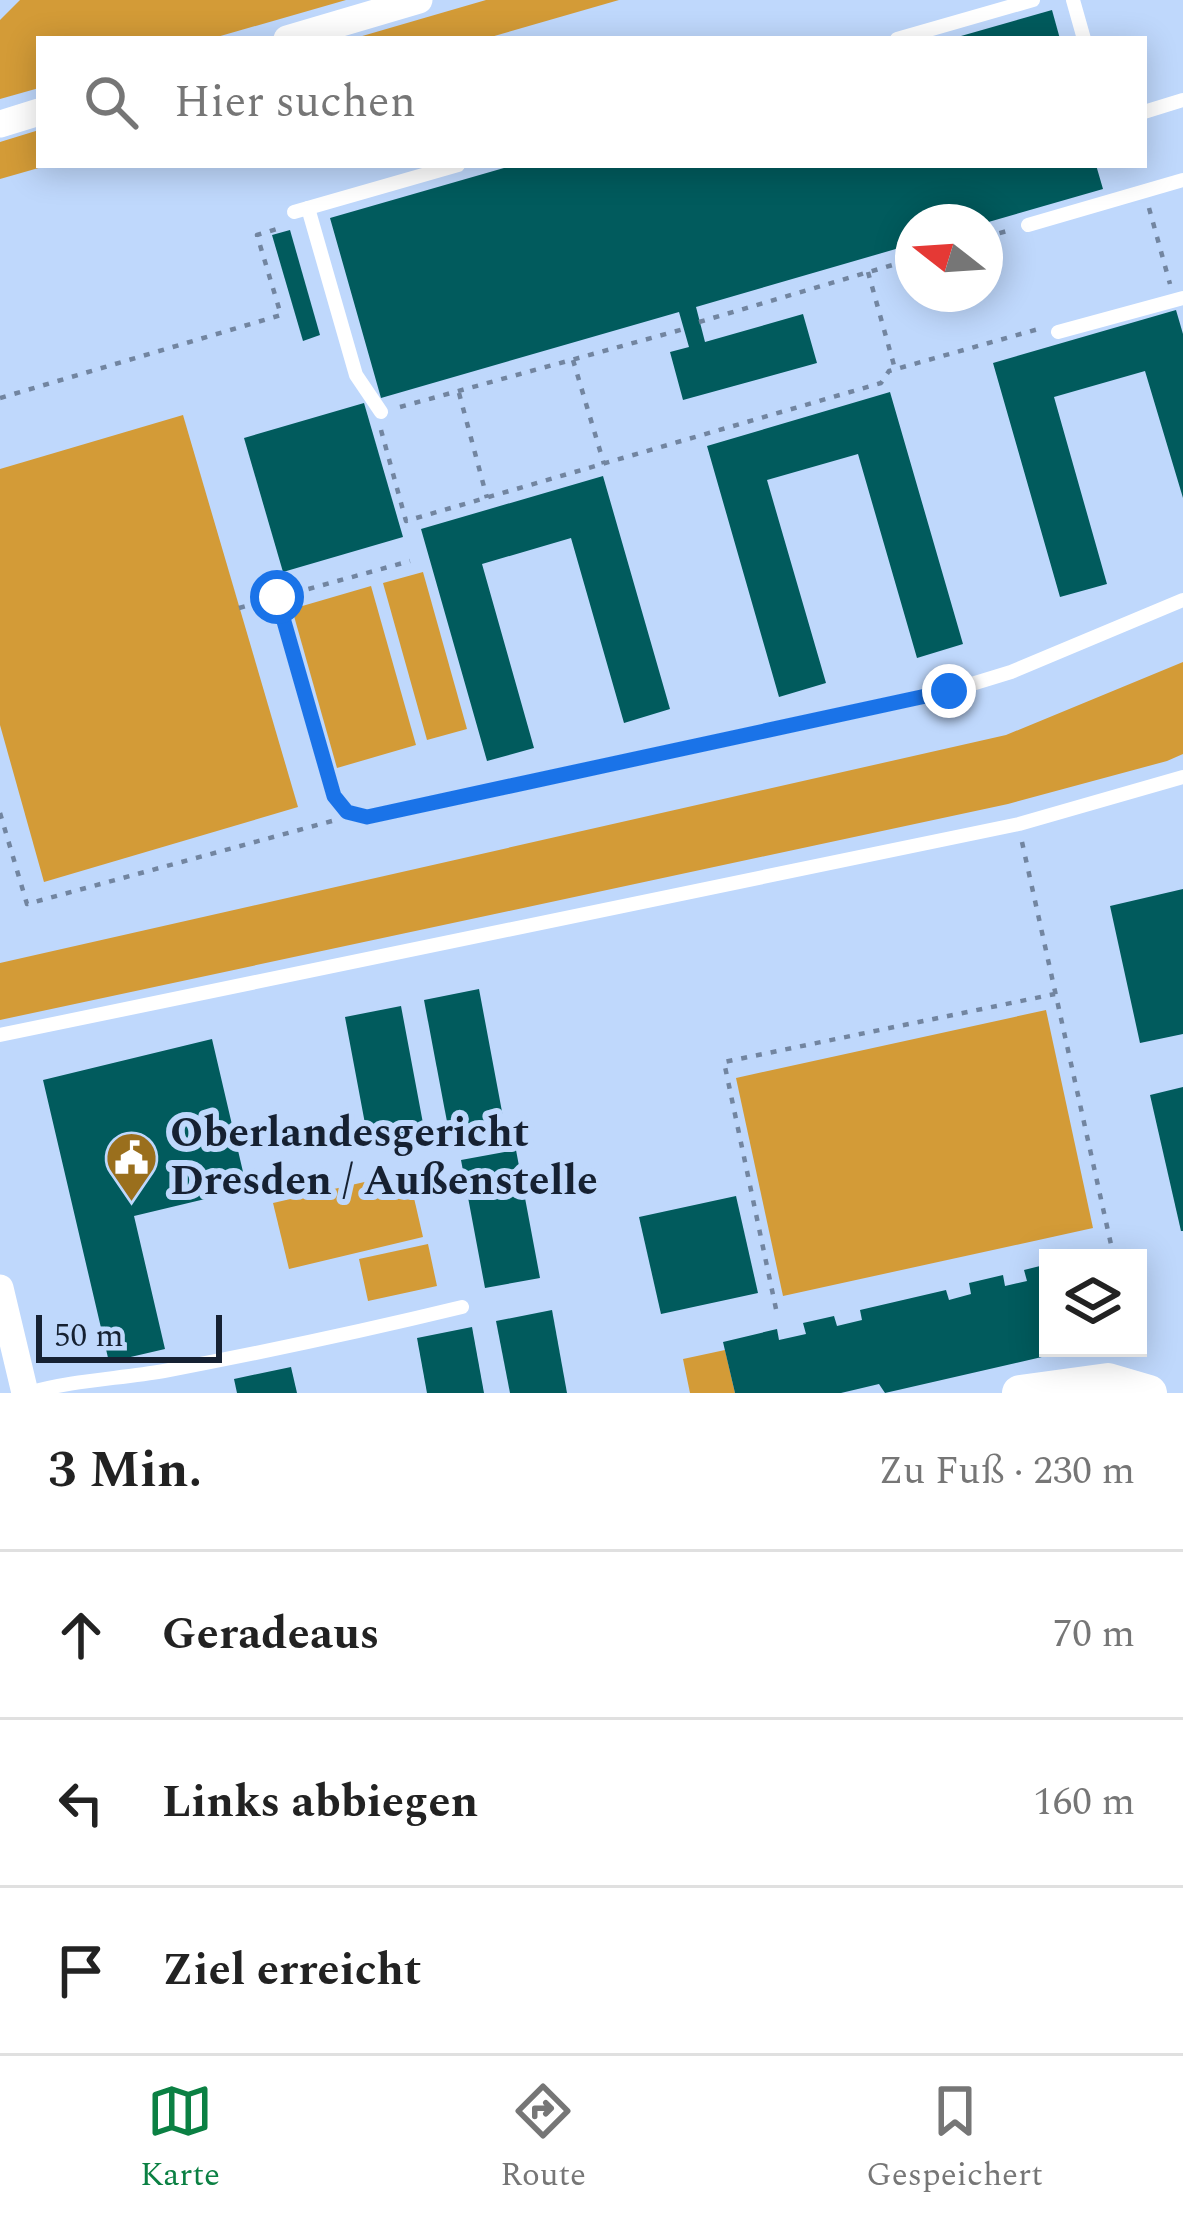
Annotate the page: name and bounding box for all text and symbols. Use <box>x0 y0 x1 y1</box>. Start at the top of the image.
search box <box>36 36 1147 168</box>
text: Hier suchen <box>174 68 416 137</box>
icon: search <box>78 69 144 135</box>
north arrow <box>895 204 1003 312</box>
route start <box>250 570 304 624</box>
route end <box>922 664 976 718</box>
place label: Oberlandesgericht Dresden / Außenstelle <box>170 1102 598 1213</box>
public building icon: Oberlandesgericht Dresden / Außenstelle <box>103 1129 159 1203</box>
map controls <box>1039 1249 1147 1357</box>
button: layers <box>1039 1249 1147 1357</box>
scale bar <box>36 1309 222 1362</box>
text: 50 m <box>54 1311 124 1361</box>
text: 3 Min. <box>48 1432 202 1510</box>
text: Zu Fuß · 230 m <box>878 1442 1135 1501</box>
text: Geradeaus <box>162 1600 379 1669</box>
icon: ahead <box>48 1602 114 1668</box>
text: 70 m <box>1053 1605 1135 1664</box>
text: Links abbiegen <box>162 1768 478 1837</box>
icon: left <box>48 1770 114 1836</box>
text: 160 m <box>1033 1773 1135 1832</box>
text: Ziel erreicht <box>162 1936 421 2005</box>
icon: arrive <box>48 1938 114 2004</box>
tab: Karte <box>140 2078 220 2200</box>
tab: Route <box>500 2078 586 2200</box>
tab: Gespeichert <box>866 2078 1043 2200</box>

